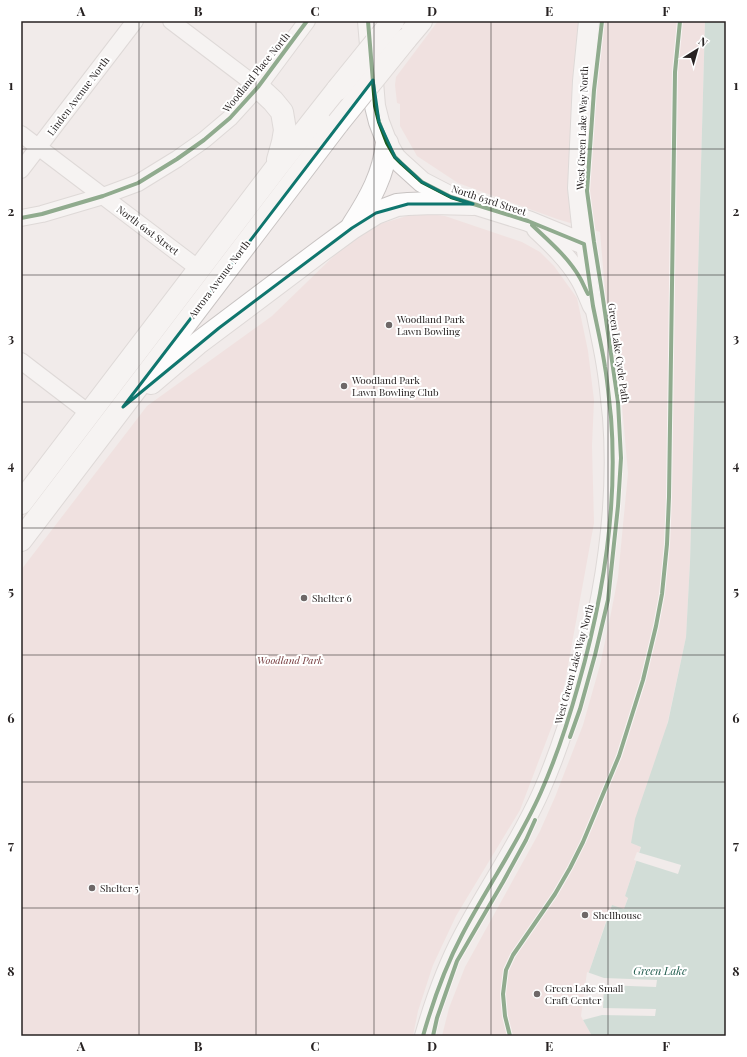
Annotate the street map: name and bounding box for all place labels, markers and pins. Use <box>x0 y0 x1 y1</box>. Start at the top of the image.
place label: Woodland Park Lawn Bowling <box>396 312 465 338</box>
marker: Woodland Park Lawn Bowling <box>384 320 394 330</box>
place label: Woodland Park Lawn Bowling Club <box>351 373 439 399</box>
marker: Woodland Park Lawn Bowling Club <box>339 381 349 391</box>
place label: Shelter 6 <box>312 591 352 605</box>
marker: Shelter 6 <box>299 593 309 603</box>
place label: Shelter 5 <box>100 881 139 895</box>
marker: Shelter 5 <box>87 883 97 893</box>
place label: Shellhouse <box>593 908 642 922</box>
marker: Shellhouse <box>580 910 590 920</box>
place label: Green Lake Small Craft Center <box>545 981 624 1007</box>
marker: Green Lake Small Craft Center <box>532 989 542 999</box>

